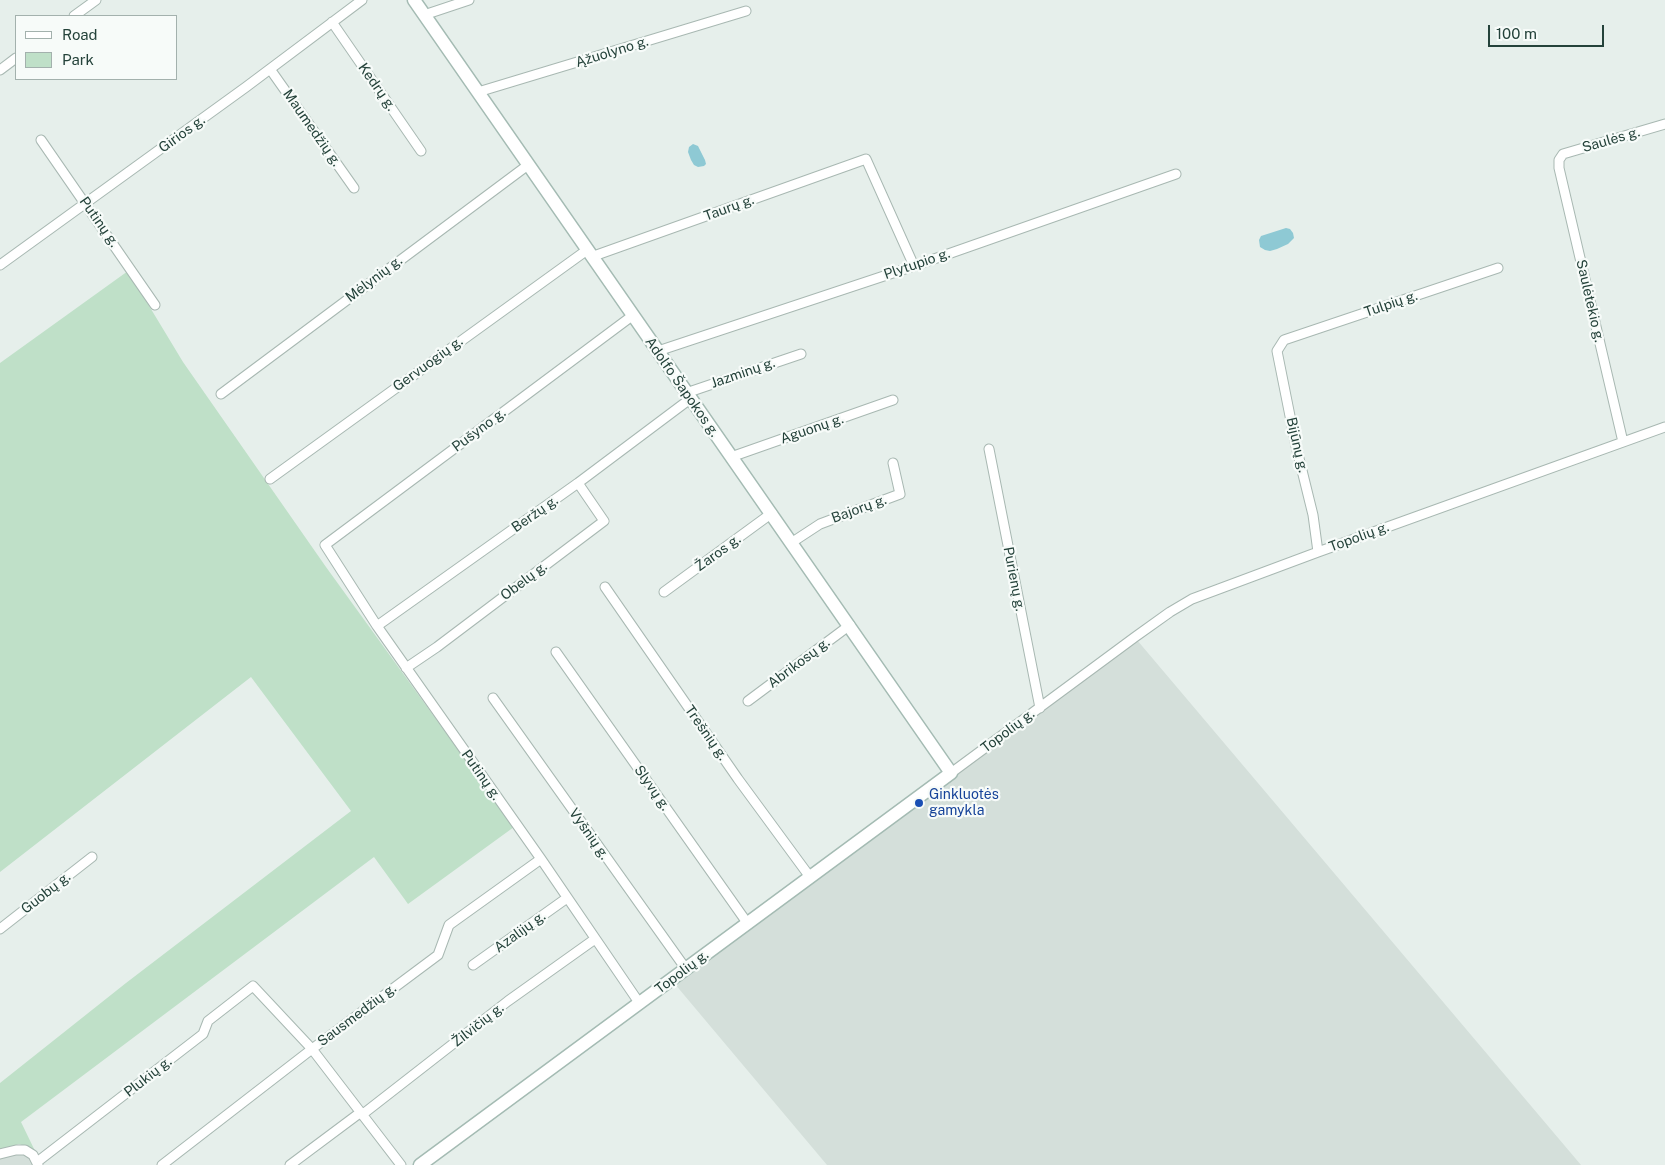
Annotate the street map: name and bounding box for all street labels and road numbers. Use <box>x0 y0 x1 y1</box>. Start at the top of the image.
street label: Ąžuolyno g. <box>573 33 651 71</box>
street label: Kedrų g. <box>355 60 399 114</box>
street label: Maumedžių g. <box>279 86 345 170</box>
street label: Girios g. <box>156 112 208 156</box>
street label: Saulės g. <box>1580 124 1642 156</box>
street label: Taurų g. <box>702 191 756 225</box>
street label: Putinų g. <box>76 194 122 250</box>
street label: Plytupio g. <box>882 245 952 283</box>
street label: Mėlynių g. <box>342 252 406 306</box>
street label: Saulėtekio g. <box>1572 258 1608 344</box>
street label: Tulpių g. <box>1362 287 1420 321</box>
street label: Gervuogių g. <box>390 333 466 395</box>
street label: Adolfo Šapokos g. <box>641 334 723 440</box>
street label: Jazminų g. <box>709 354 777 392</box>
street label: Pušyno g. <box>449 404 509 456</box>
street label: Aguonų g. <box>778 410 846 448</box>
street label: Bijūnų g. <box>1282 416 1312 474</box>
street label: Bajorų g. <box>829 491 889 527</box>
street label: Beržų g. <box>508 492 562 536</box>
street label: Topolių g. <box>1327 518 1391 556</box>
street label: Žaros g. <box>692 531 744 575</box>
street label: Purienų g. <box>1000 545 1028 613</box>
street label: Obelų g. <box>497 558 551 604</box>
street label: Abrikosų g. <box>765 634 833 692</box>
street label: Trešnių g. <box>681 702 731 764</box>
street label: Topolių g. <box>978 705 1038 757</box>
street label: Putinų g. <box>458 747 504 803</box>
street label: Slyvų g. <box>630 762 674 814</box>
street label: Vyšnių g. <box>565 805 613 863</box>
street label: Guobų g. <box>18 869 74 917</box>
street label: Azalijų g. <box>491 908 549 956</box>
street label: Topolių g. <box>652 946 712 998</box>
street label: Sausmedžių g. <box>314 980 400 1050</box>
street label: Žilvičių g. <box>449 1000 507 1050</box>
street label: Plukių g. <box>121 1053 175 1101</box>

